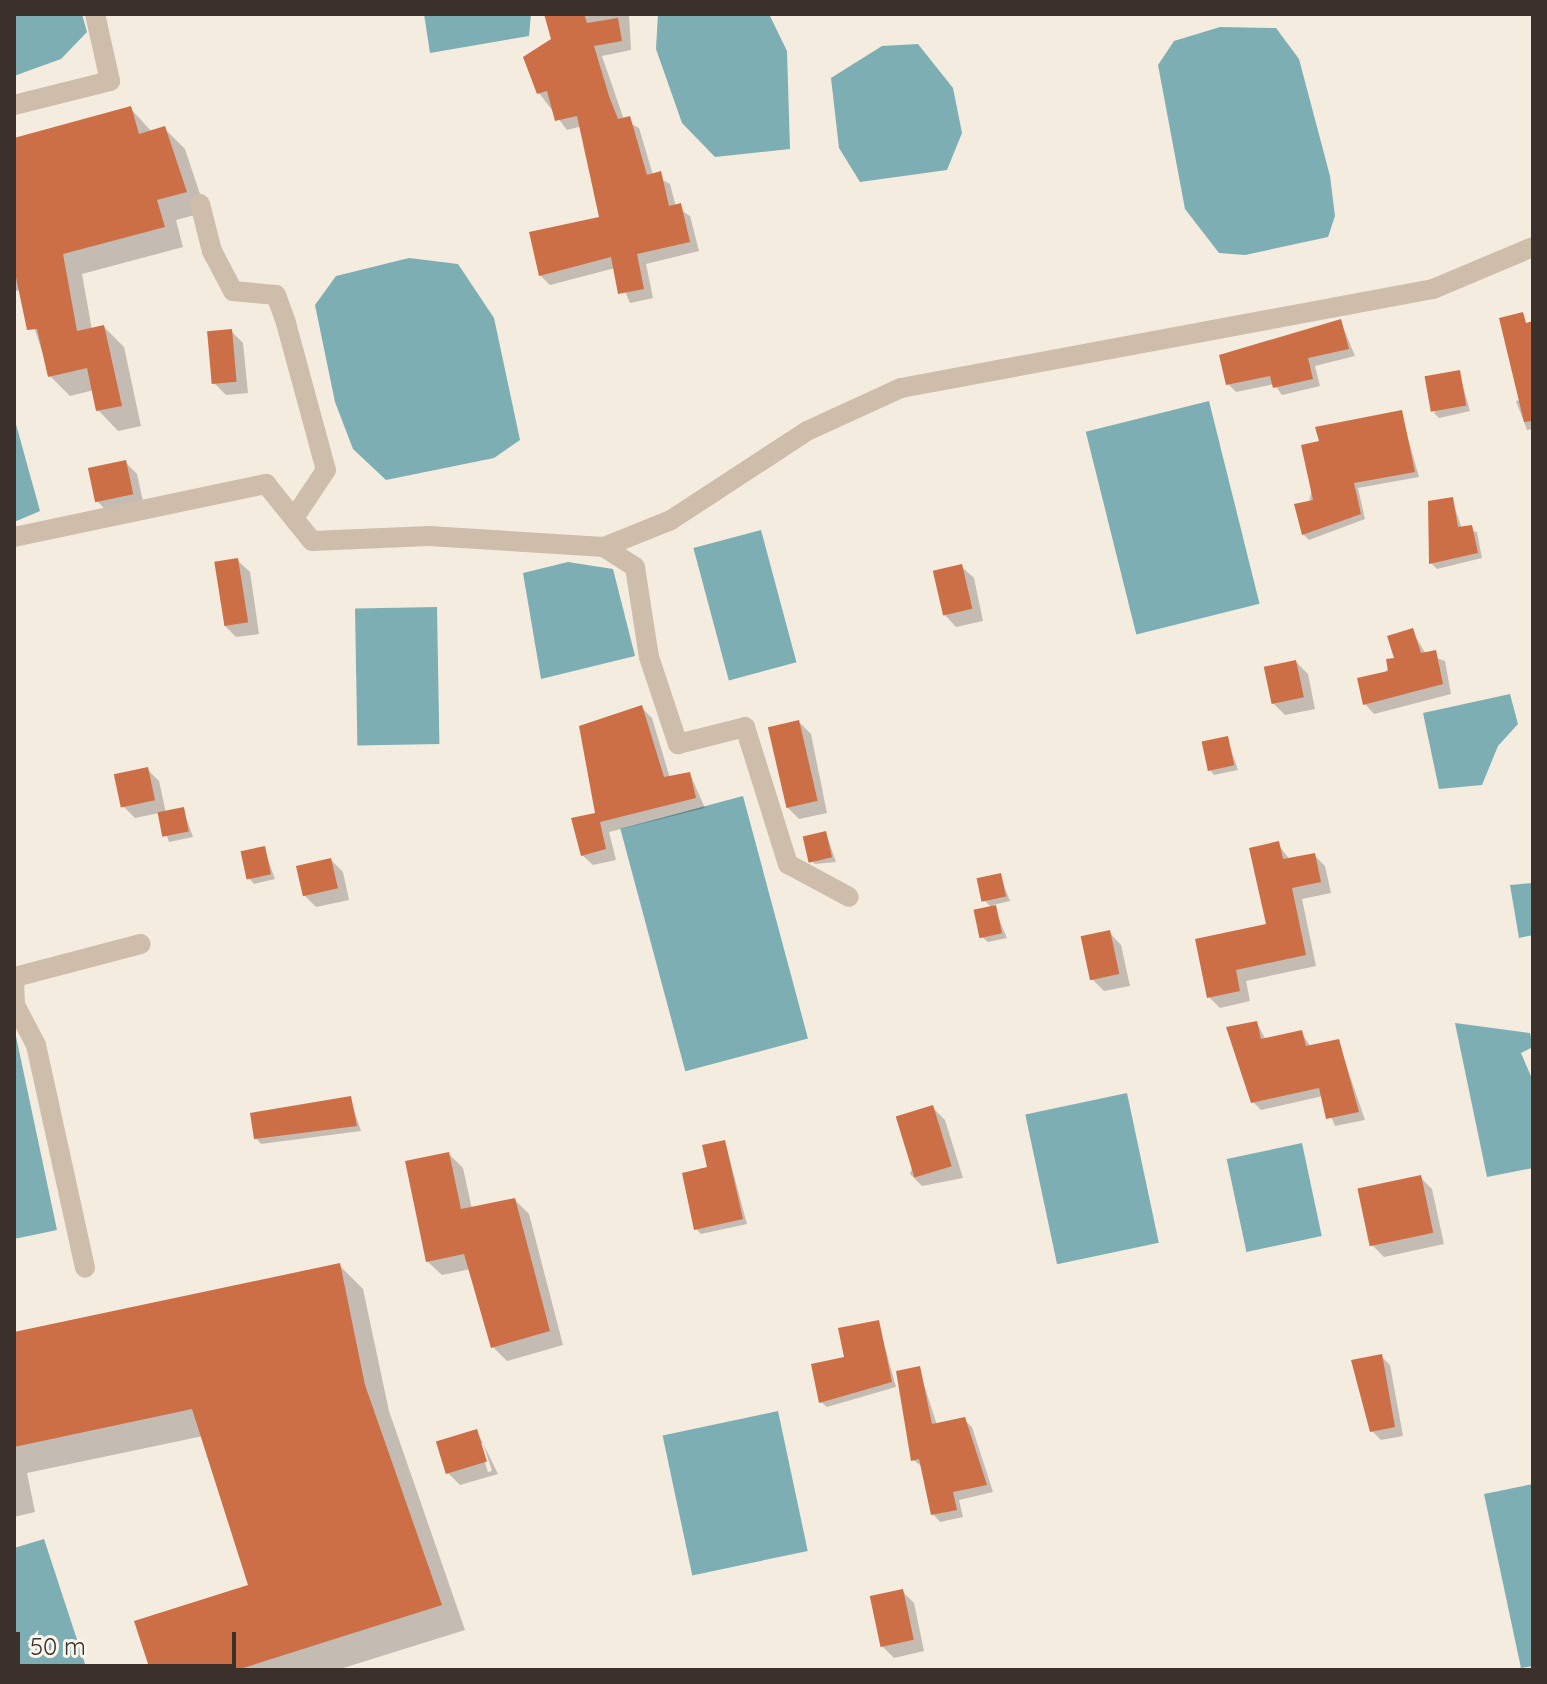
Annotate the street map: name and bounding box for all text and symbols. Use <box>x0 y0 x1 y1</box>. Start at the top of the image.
scale bar <box>20 1616 240 1666</box>
text: 50 m <box>30 1631 86 1661</box>

